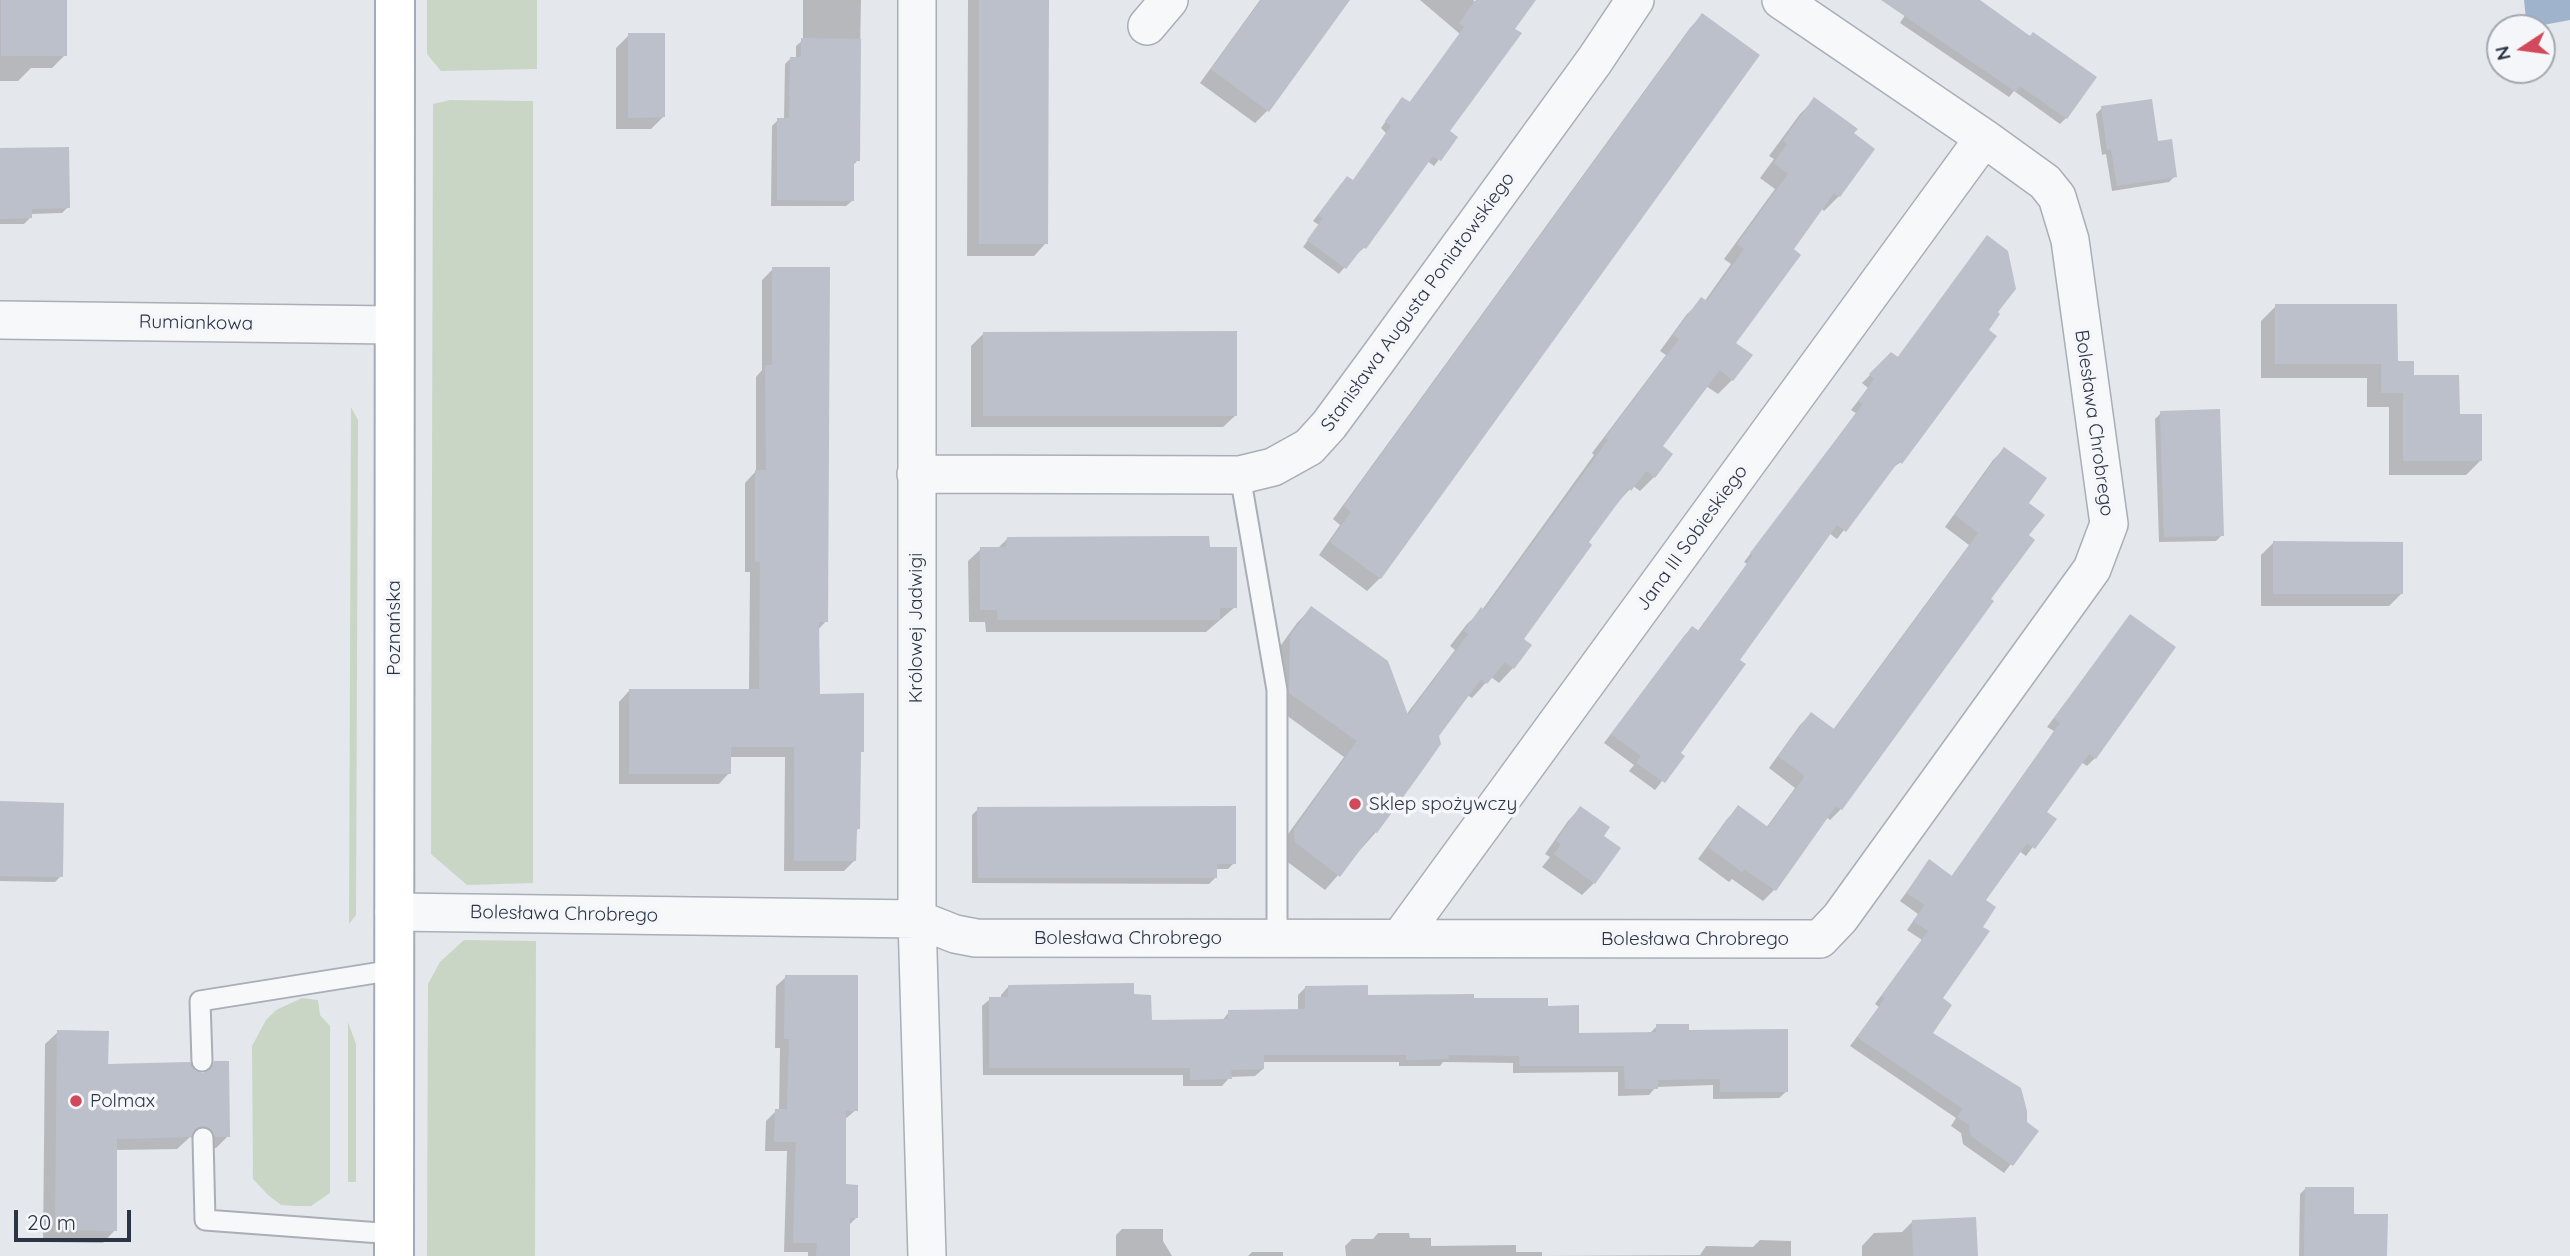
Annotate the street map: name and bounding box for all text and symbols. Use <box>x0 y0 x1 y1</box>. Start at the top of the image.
north arrow <box>2486 14 2556 84</box>
text: N <box>2489 44 2516 63</box>
street label: Stanisława Augusta Poniatowskiego <box>1316 168 1520 436</box>
street label: Rumiankowa <box>139 311 253 335</box>
street label: Bolesława Chrobrego <box>2070 328 2118 518</box>
street label: Jana III Sobieskiego <box>1631 461 1753 615</box>
street label: Królowej Jadwigi <box>905 553 927 703</box>
street label: Poznańska <box>383 580 405 676</box>
place label: Sklep spożywczy <box>1369 793 1517 815</box>
marker: Sklep spożywczy <box>1347 796 1363 812</box>
street label: Bolesława Chrobrego <box>470 901 658 927</box>
street label: Bolesława Chrobrego <box>1034 927 1222 949</box>
street label: Bolesława Chrobrego <box>1601 928 1789 950</box>
place label: Polmax <box>90 1090 155 1112</box>
marker: Polmax <box>68 1093 84 1109</box>
scale bar <box>18 1196 135 1240</box>
text: 20 m <box>27 1209 76 1235</box>

